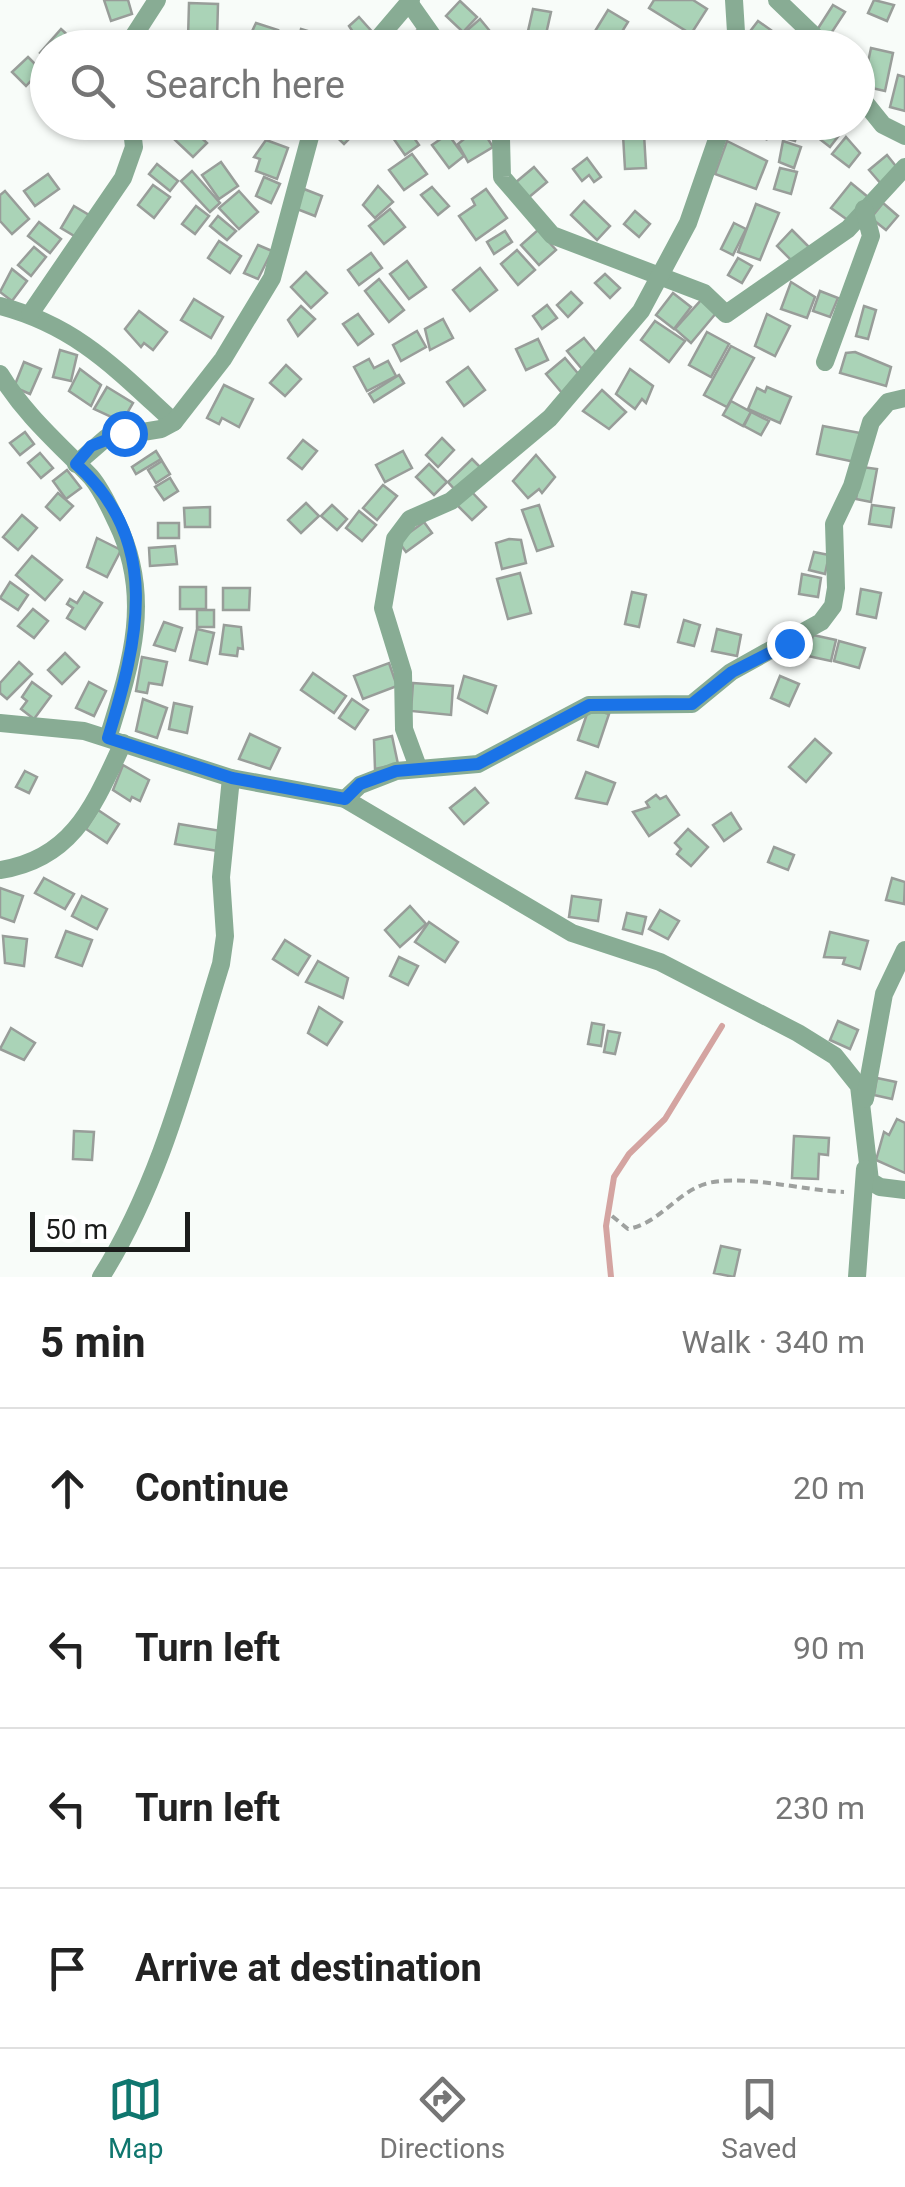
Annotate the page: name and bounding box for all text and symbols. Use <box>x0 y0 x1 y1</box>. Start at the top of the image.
search box <box>30 30 875 140</box>
icon: search <box>65 58 120 113</box>
text: Search here <box>145 63 345 107</box>
route start <box>102 411 148 457</box>
route end <box>767 621 813 667</box>
scale bar <box>30 1207 190 1252</box>
text: 50 m <box>45 1213 108 1246</box>
text: 5 min <box>40 1318 146 1367</box>
text: Walk · 340 m <box>682 1323 865 1361</box>
icon: ahead <box>40 1461 95 1516</box>
text: Continue <box>135 1466 289 1510</box>
text: 20 m <box>793 1469 865 1507</box>
icon: left <box>40 1621 95 1676</box>
text: Turn left <box>135 1626 280 1670</box>
text: 90 m <box>793 1629 865 1667</box>
icon: left <box>40 1781 95 1836</box>
text: Turn left <box>135 1786 280 1830</box>
text: 230 m <box>775 1789 865 1827</box>
icon: arrive <box>40 1941 95 1996</box>
text: Arrive at destination <box>135 1946 482 1990</box>
tab: Map <box>108 2072 163 2165</box>
tab: Directions <box>379 2072 505 2165</box>
tab: Saved <box>721 2072 797 2165</box>

